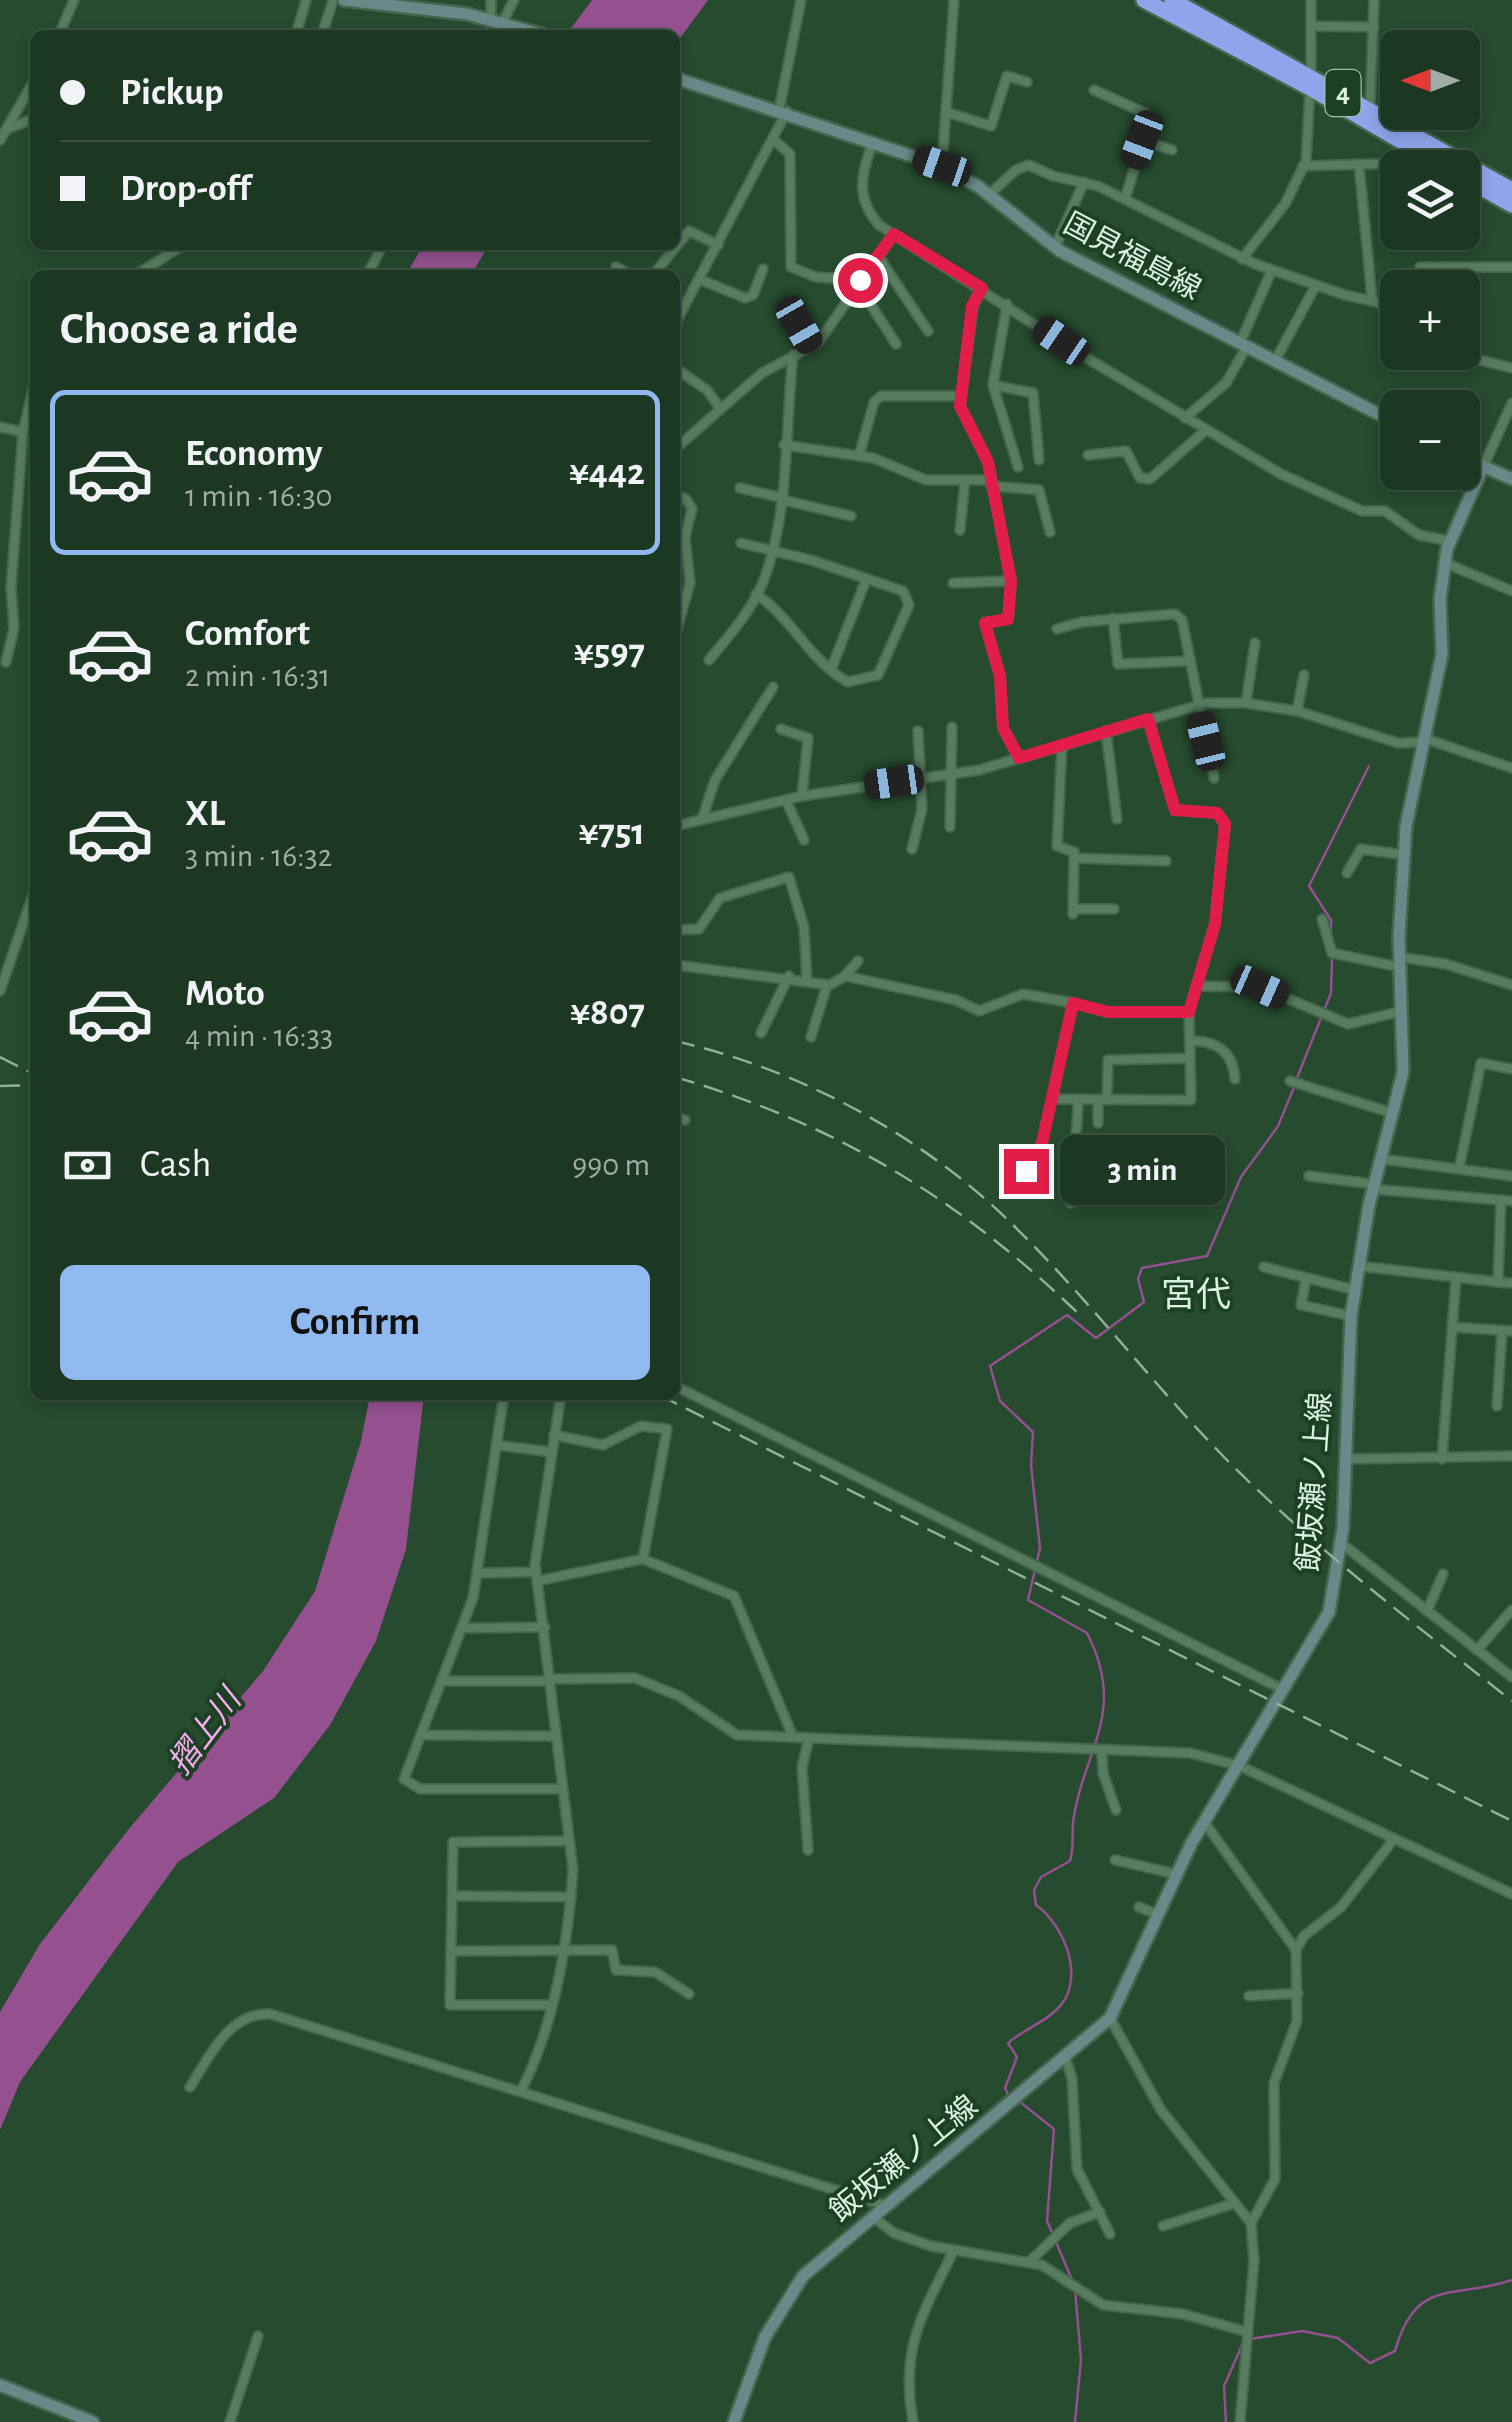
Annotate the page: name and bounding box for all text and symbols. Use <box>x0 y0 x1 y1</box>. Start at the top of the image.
north arrow <box>1380 30 1480 130</box>
map controls <box>1380 30 1480 490</box>
road number: 4 <box>1326 70 1360 116</box>
text: Pickup <box>120 74 224 112</box>
car <box>1117 107 1167 173</box>
car <box>909 142 975 190</box>
button: layers <box>1380 150 1480 250</box>
text: Drop-off <box>120 170 251 208</box>
street label: 国見福島線 <box>1059 207 1206 305</box>
route start <box>838 258 883 303</box>
button: + <box>1380 270 1480 370</box>
car <box>771 292 827 358</box>
text: Choose a ride <box>60 307 298 352</box>
car <box>1028 312 1094 370</box>
button: − <box>1380 390 1480 490</box>
icon: car <box>65 428 155 518</box>
text: Economy <box>185 435 323 473</box>
text: ¥442 <box>569 454 645 492</box>
text: 1 min · 16:30 <box>185 480 333 512</box>
icon: car <box>65 608 155 698</box>
text: Comfort <box>185 615 310 653</box>
text: ¥597 <box>574 634 645 672</box>
text: 2 min · 16:31 <box>185 660 330 692</box>
car <box>1184 708 1228 774</box>
car <box>862 763 926 801</box>
icon: car <box>65 788 155 878</box>
text: XL <box>185 795 225 833</box>
text: ¥751 <box>578 814 645 852</box>
text: 3 min · 16:32 <box>185 840 332 872</box>
car <box>1226 961 1294 1013</box>
icon: car <box>65 968 155 1058</box>
text: Moto <box>185 975 265 1013</box>
text: ¥807 <box>570 994 645 1032</box>
text: 4 min · 16:33 <box>185 1020 333 1052</box>
callout: 3 min <box>1061 1136 1226 1206</box>
icon: cash <box>60 1138 115 1193</box>
text: Cash <box>140 1146 211 1184</box>
text: 990 m <box>572 1149 650 1181</box>
route end <box>1004 1149 1049 1194</box>
text: 3 min <box>1108 1154 1177 1186</box>
button: Confirm <box>60 1265 650 1380</box>
district label: 宮代 <box>1161 1276 1231 1313</box>
street label: 飯坂瀬ノ上線 <box>1292 1391 1336 1573</box>
water label: 摺上川 <box>163 1681 248 1780</box>
street label: 飯坂瀬ノ上線 <box>823 2089 983 2227</box>

